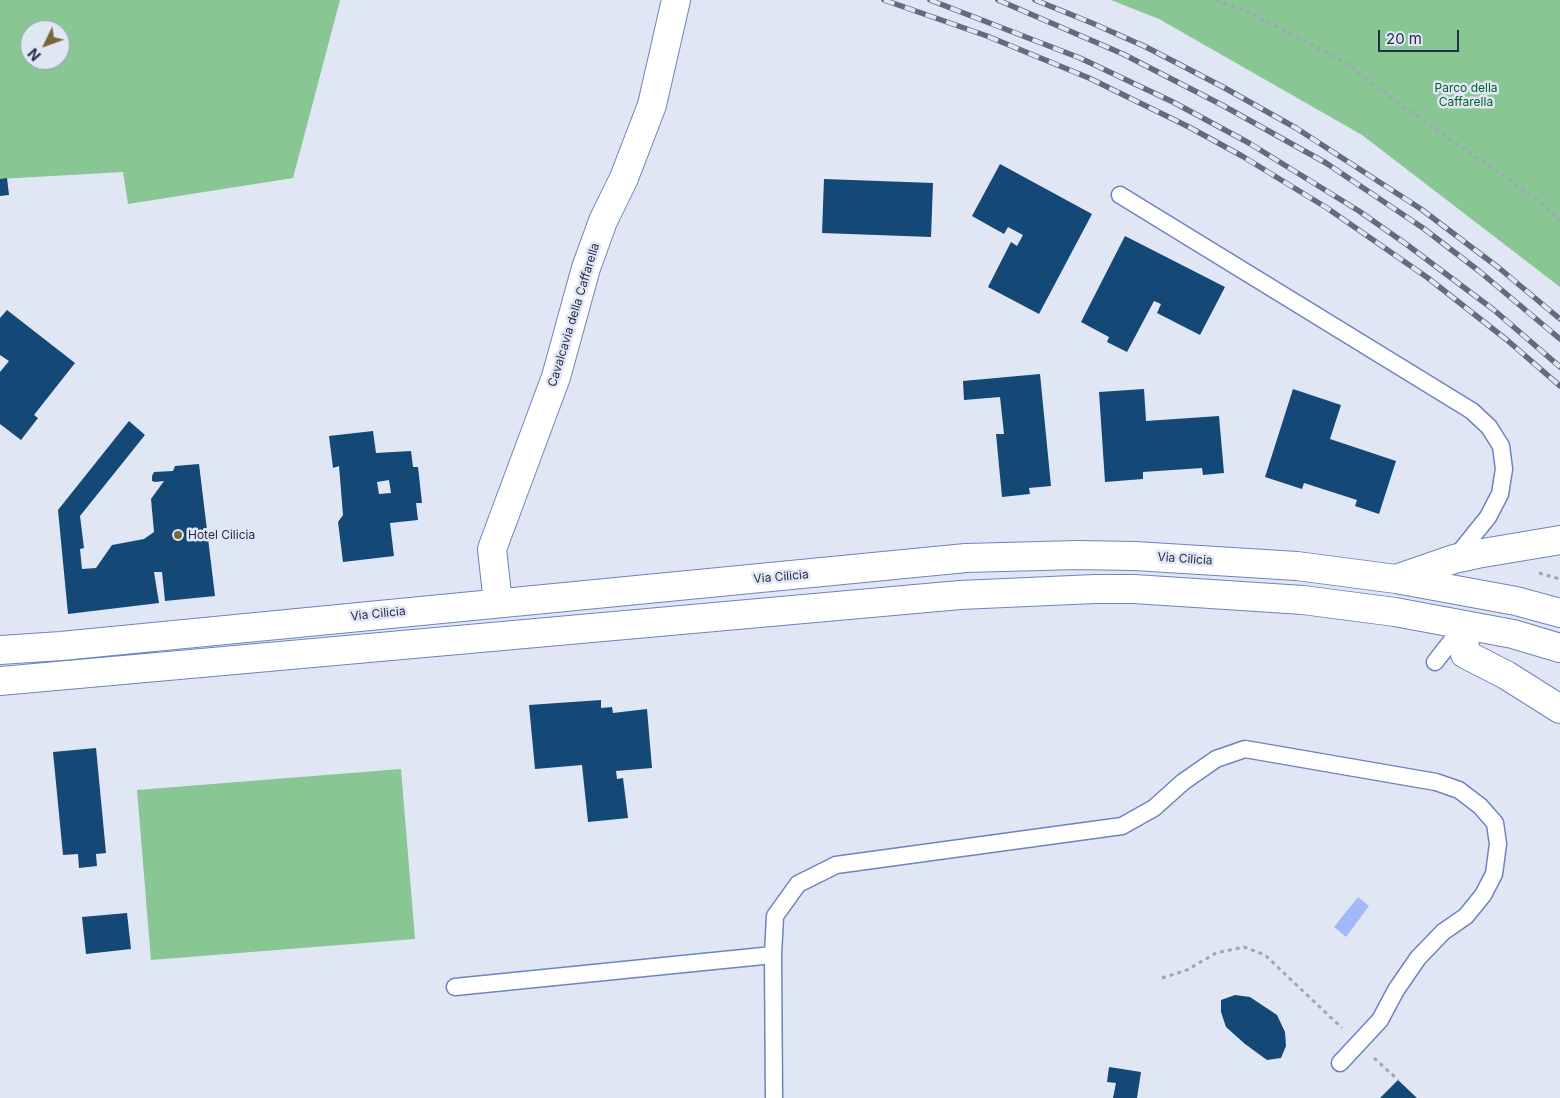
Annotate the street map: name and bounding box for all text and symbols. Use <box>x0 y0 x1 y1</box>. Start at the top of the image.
north arrow <box>20 20 70 70</box>
scale bar <box>1380 20 1461 52</box>
text: 20 m <box>1386 29 1422 48</box>
text: N <box>24 45 44 64</box>
park label: Parco della Caffarella <box>1434 81 1498 109</box>
street label: Cavalcavia della Caffarella <box>545 241 603 389</box>
place label: Hotel Cilicia <box>188 528 255 542</box>
marker: Hotel Cilicia <box>172 529 184 541</box>
street label: Via Cilicia <box>1157 550 1213 568</box>
street label: Via Cilicia <box>753 567 809 587</box>
street label: Via Cilicia <box>350 604 406 624</box>

